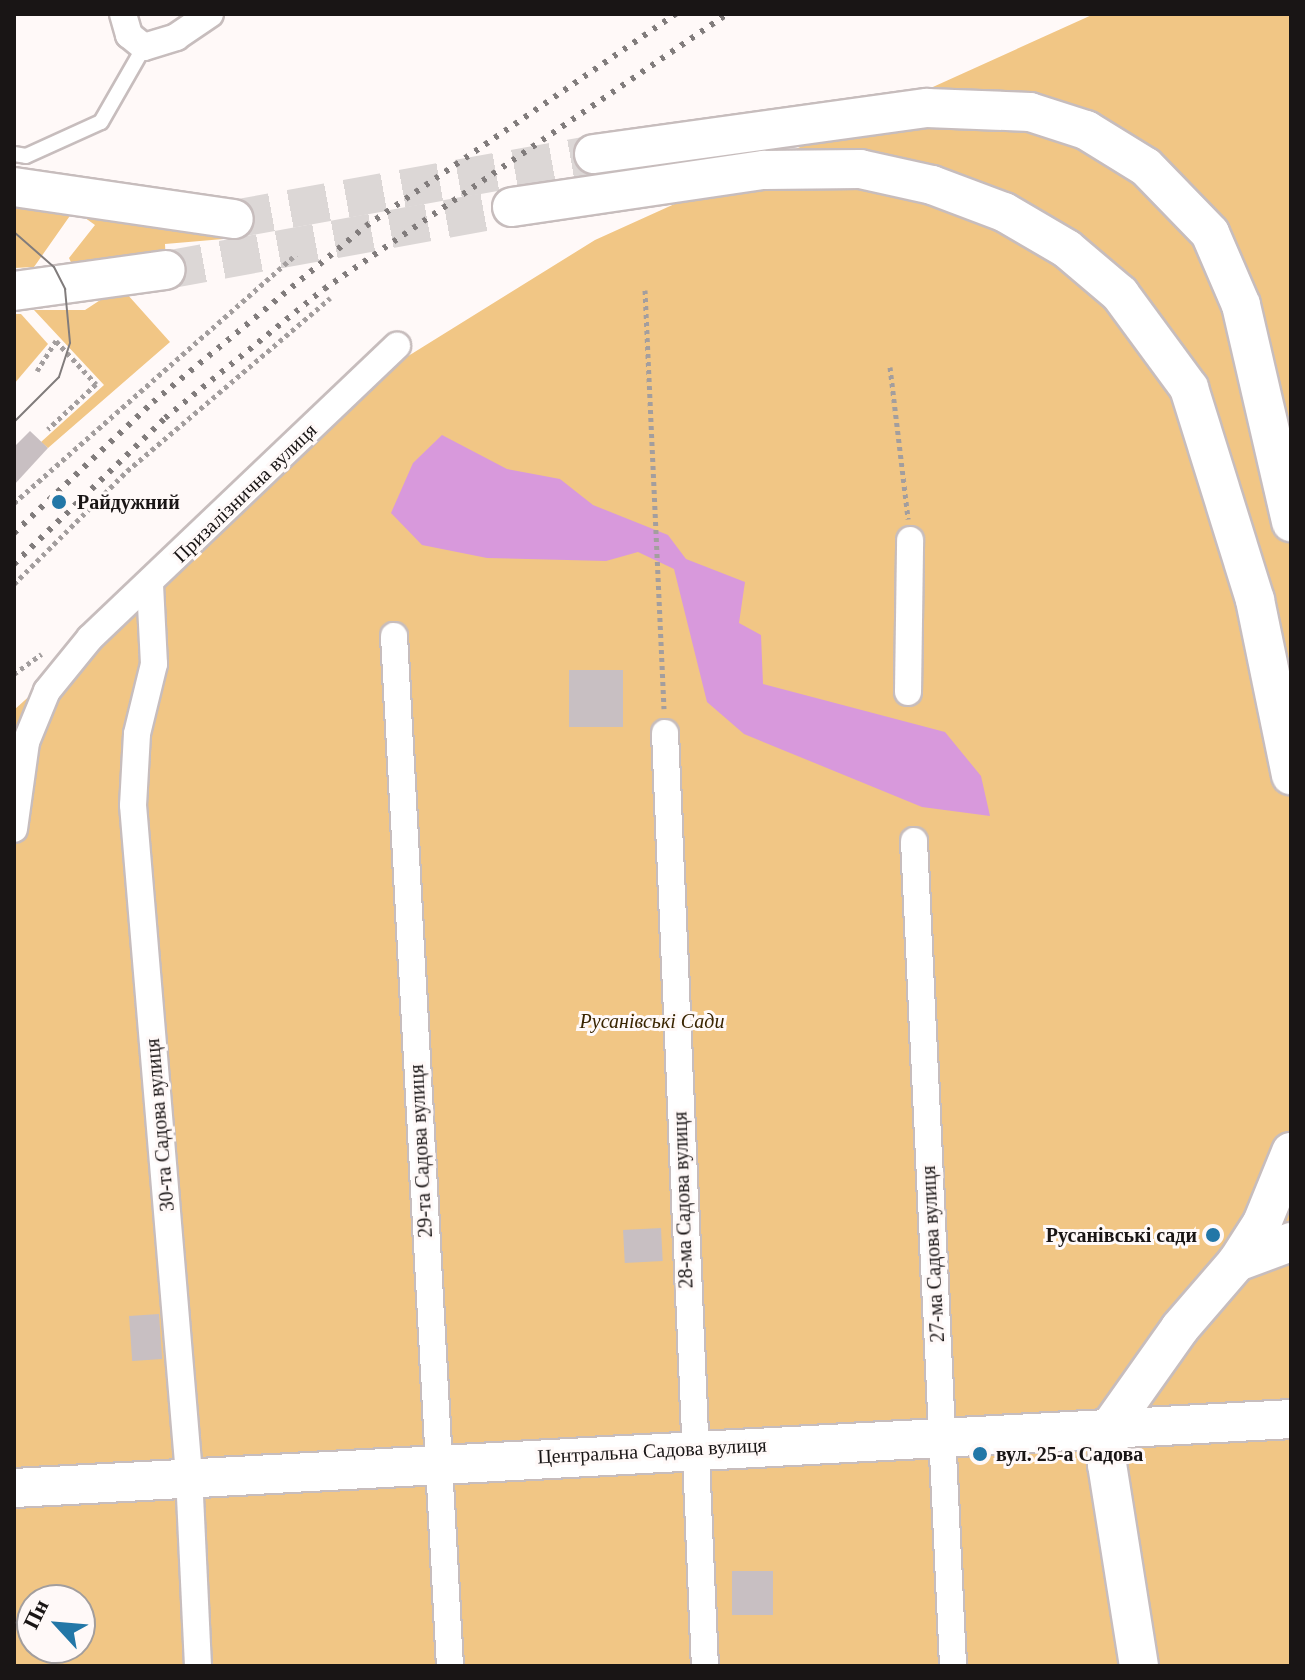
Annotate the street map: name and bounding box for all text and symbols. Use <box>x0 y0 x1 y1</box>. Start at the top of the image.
street label: Призалізнична вулиця <box>168 418 322 568</box>
place label: Райдужний <box>77 490 180 514</box>
marker: Райдужний <box>48 491 70 513</box>
park label: Русанівські Сади <box>580 1009 724 1033</box>
street label: 30-та Садова вулиця <box>140 1038 180 1212</box>
street label: 29-та Садова вулиця <box>404 1064 438 1238</box>
street label: 28-ма Садова вулиця <box>668 1111 698 1289</box>
street label: 27-ма Садова вулиця <box>916 1165 950 1343</box>
place label: Русанівські сади <box>1046 1223 1197 1247</box>
marker: Русанівські сади <box>1204 1226 1222 1244</box>
street label: Центральна Садова вулиця <box>537 1433 767 1469</box>
place label: вул. 25-а Садова <box>996 1442 1143 1466</box>
marker: вул. 25-а Садова <box>971 1445 989 1463</box>
north arrow <box>16 1584 96 1664</box>
text: Пн <box>18 1595 54 1633</box>

